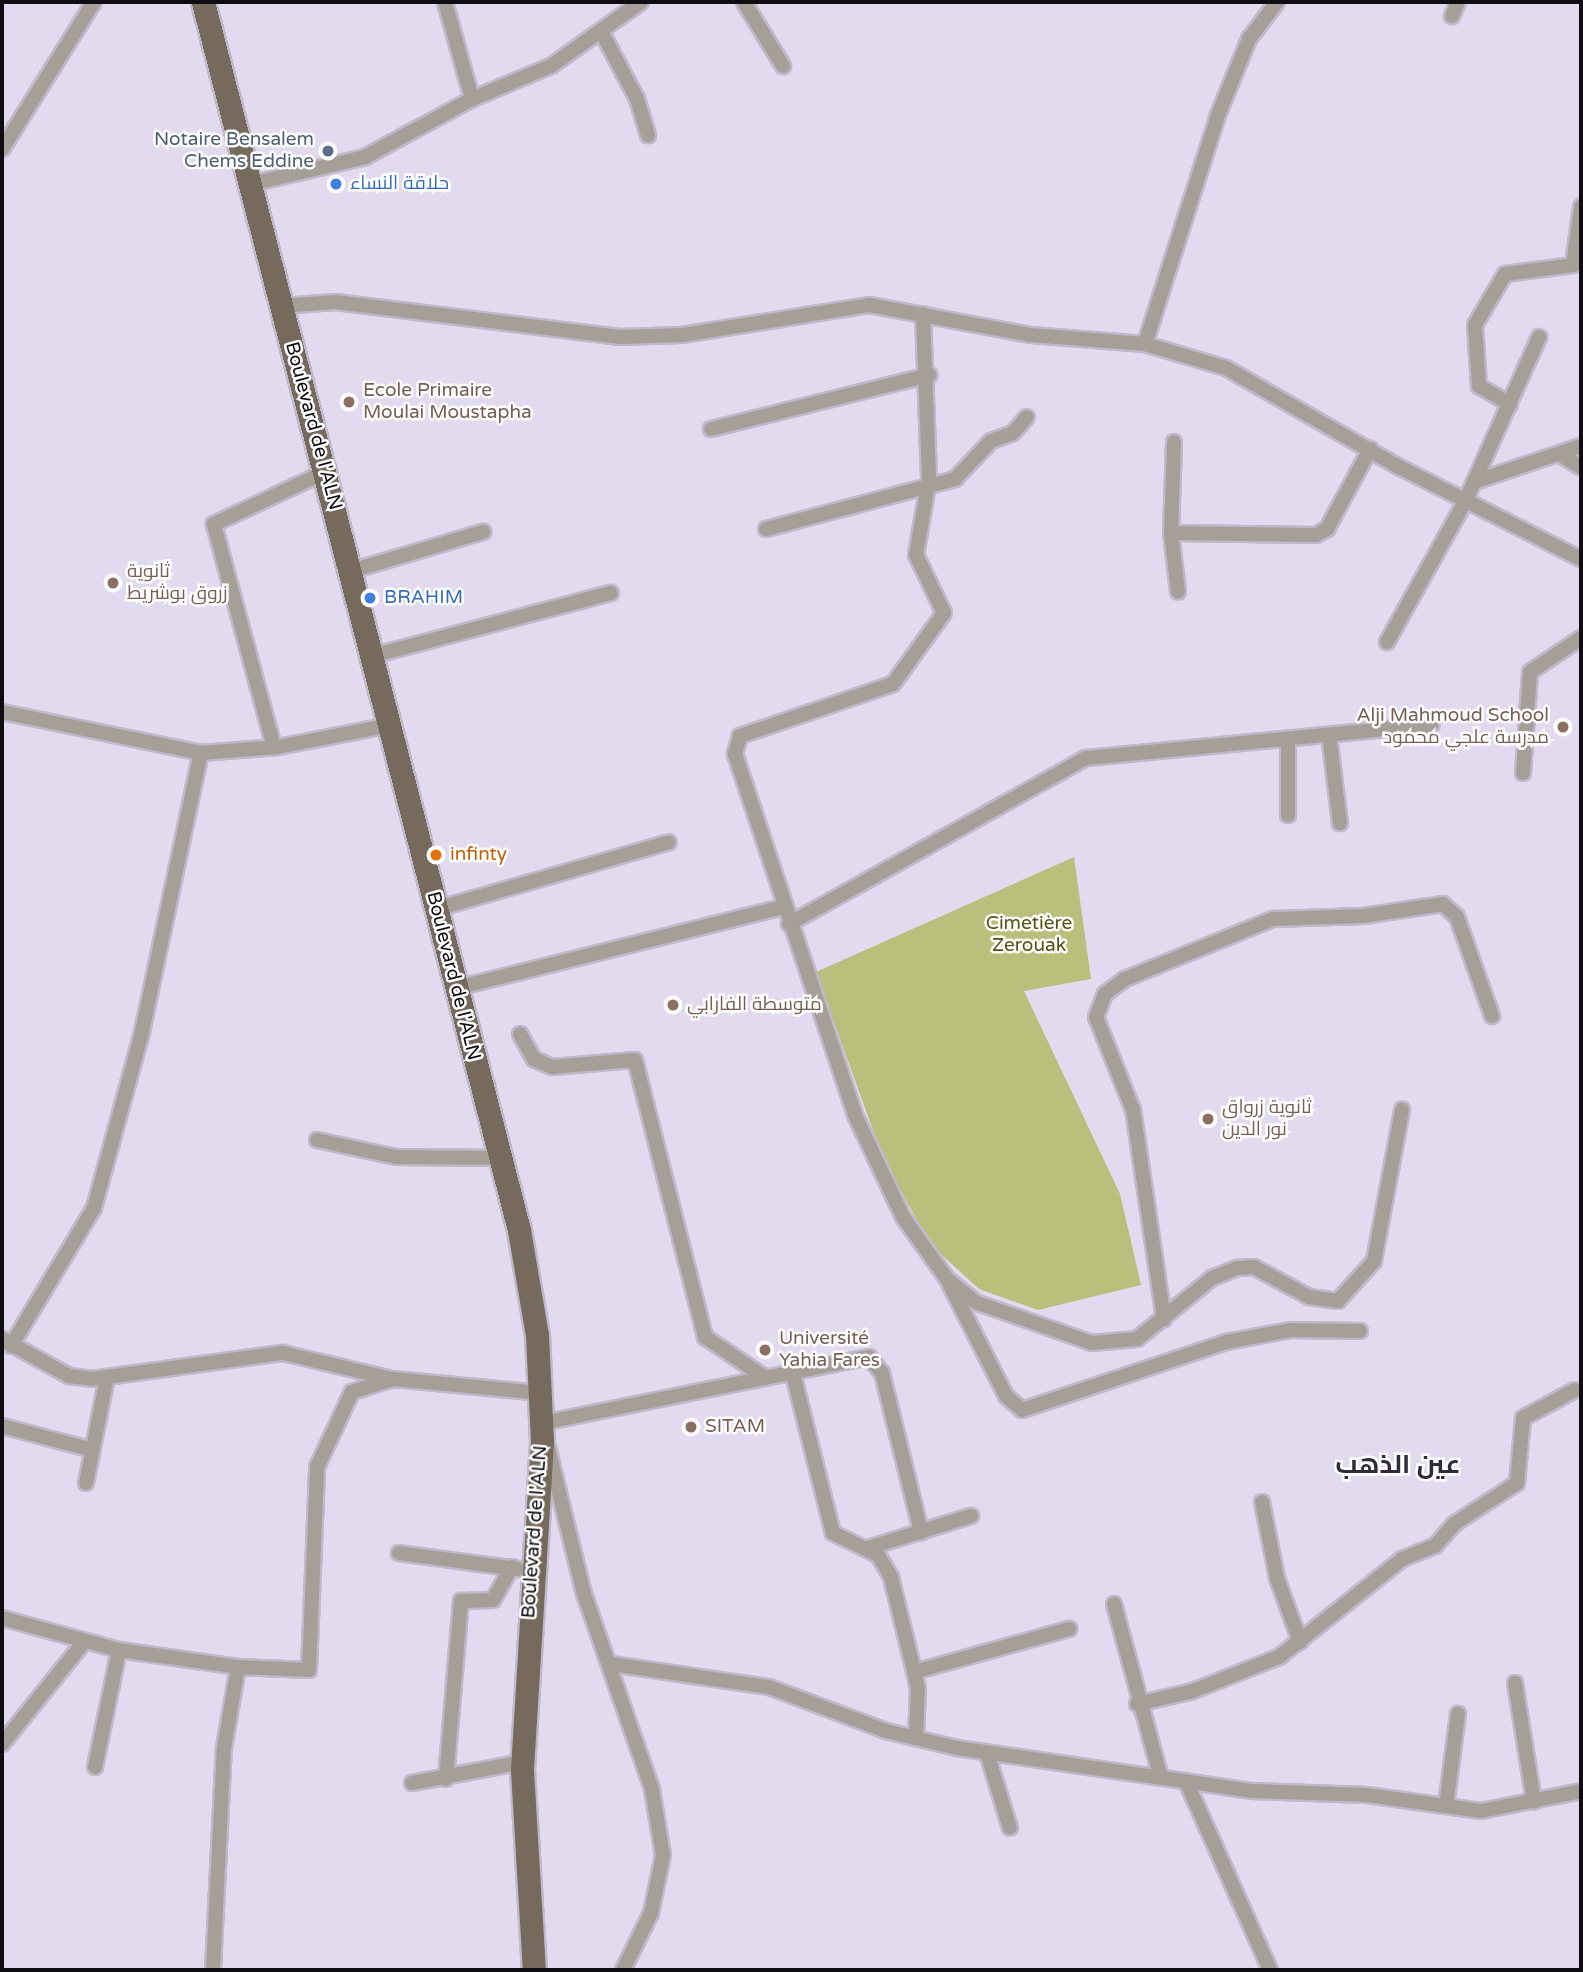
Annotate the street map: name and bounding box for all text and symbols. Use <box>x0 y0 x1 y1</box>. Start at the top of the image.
place label: Notaire Bensalem Chems Eddine <box>154 129 314 173</box>
marker: Notaire Bensalem Chems Eddine <box>320 143 336 159</box>
place label: حلاقة النساء <box>350 173 449 195</box>
marker: حلاقة النساء <box>328 176 344 192</box>
street label: Boulevard de l'ALN <box>280 339 346 513</box>
place label: Ecole Primaire Moulai Moustapha <box>363 380 532 424</box>
marker: Ecole Primaire Moulai Moustapha <box>341 394 357 410</box>
place label: ثانوية زروق بوشريط <box>127 561 228 605</box>
marker: ثانوية زروق بوشريط <box>105 575 121 591</box>
place label: BRAHIM <box>384 587 463 609</box>
marker: BRAHIM <box>362 590 378 606</box>
place label: Alji Mahmoud School مدرسة علجي محمود <box>1356 705 1549 749</box>
marker: Alji Mahmoud School مدرسة علجي محمود <box>1555 719 1571 735</box>
place label: infinty <box>450 844 507 866</box>
marker: infinty <box>428 847 444 863</box>
street label: Boulevard de l'ALN <box>421 889 485 1063</box>
park label: Cimetière Zerouak <box>986 913 1072 957</box>
place label: متوسطة الفارابي <box>687 994 822 1016</box>
marker: متوسطة الفارابي <box>665 997 681 1013</box>
place label: ثانوية زرواق نور الدين <box>1222 1097 1312 1141</box>
marker: ثانوية زرواق نور الدين <box>1200 1111 1216 1127</box>
place label: Université Yahia Fares <box>779 1328 880 1372</box>
marker: Université Yahia Fares <box>757 1342 773 1358</box>
place label: SITAM <box>705 1416 765 1438</box>
marker: SITAM <box>683 1419 699 1435</box>
street label: Boulevard de l'ALN <box>518 1445 552 1619</box>
district label: عين الذهب <box>1336 1449 1460 1481</box>

